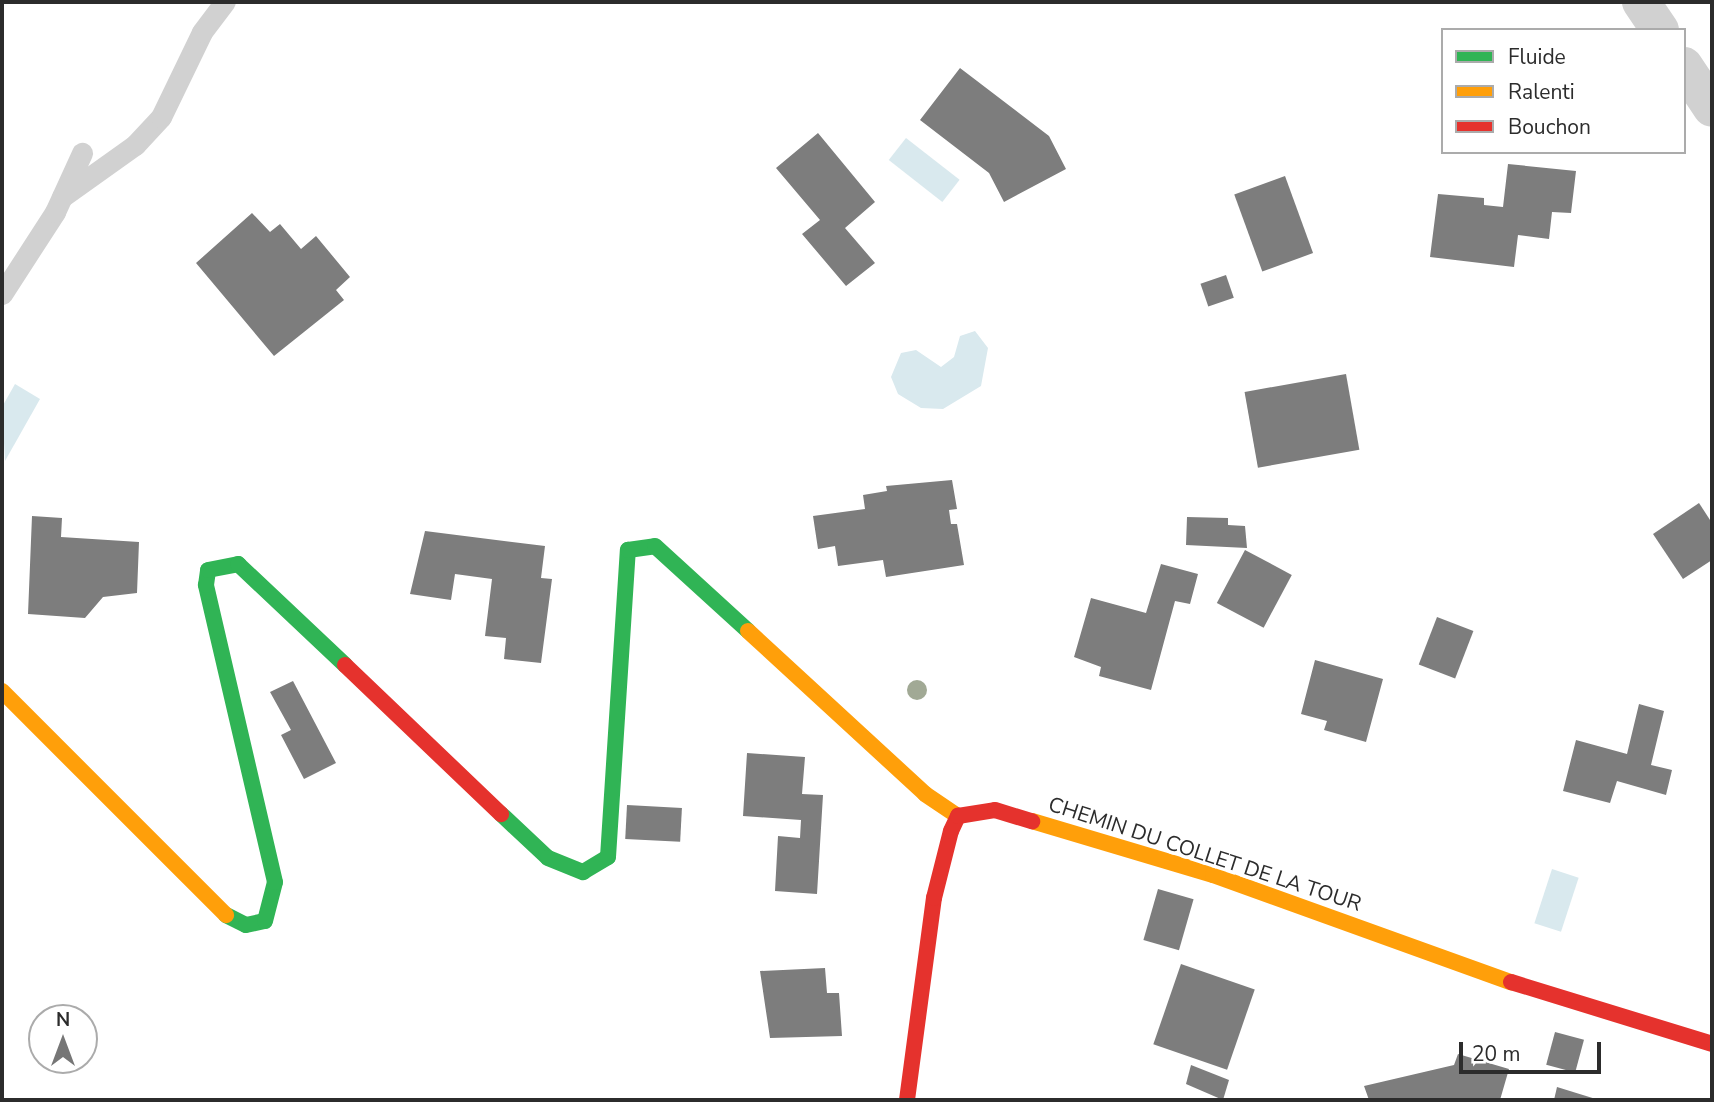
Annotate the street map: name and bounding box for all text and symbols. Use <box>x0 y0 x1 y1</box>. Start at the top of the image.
legend <box>1441 28 1686 154</box>
text: Fluide <box>1508 43 1566 71</box>
text: Ralenti <box>1508 78 1575 106</box>
text: Bouchon <box>1508 113 1591 141</box>
street label: CHEMIN DU COLLET DE LA TOUR <box>1045 791 1365 917</box>
north arrow <box>28 1004 98 1074</box>
text: N <box>56 1007 70 1033</box>
scale bar <box>1462 1028 1604 1072</box>
text: 20 m <box>1472 1040 1521 1068</box>

